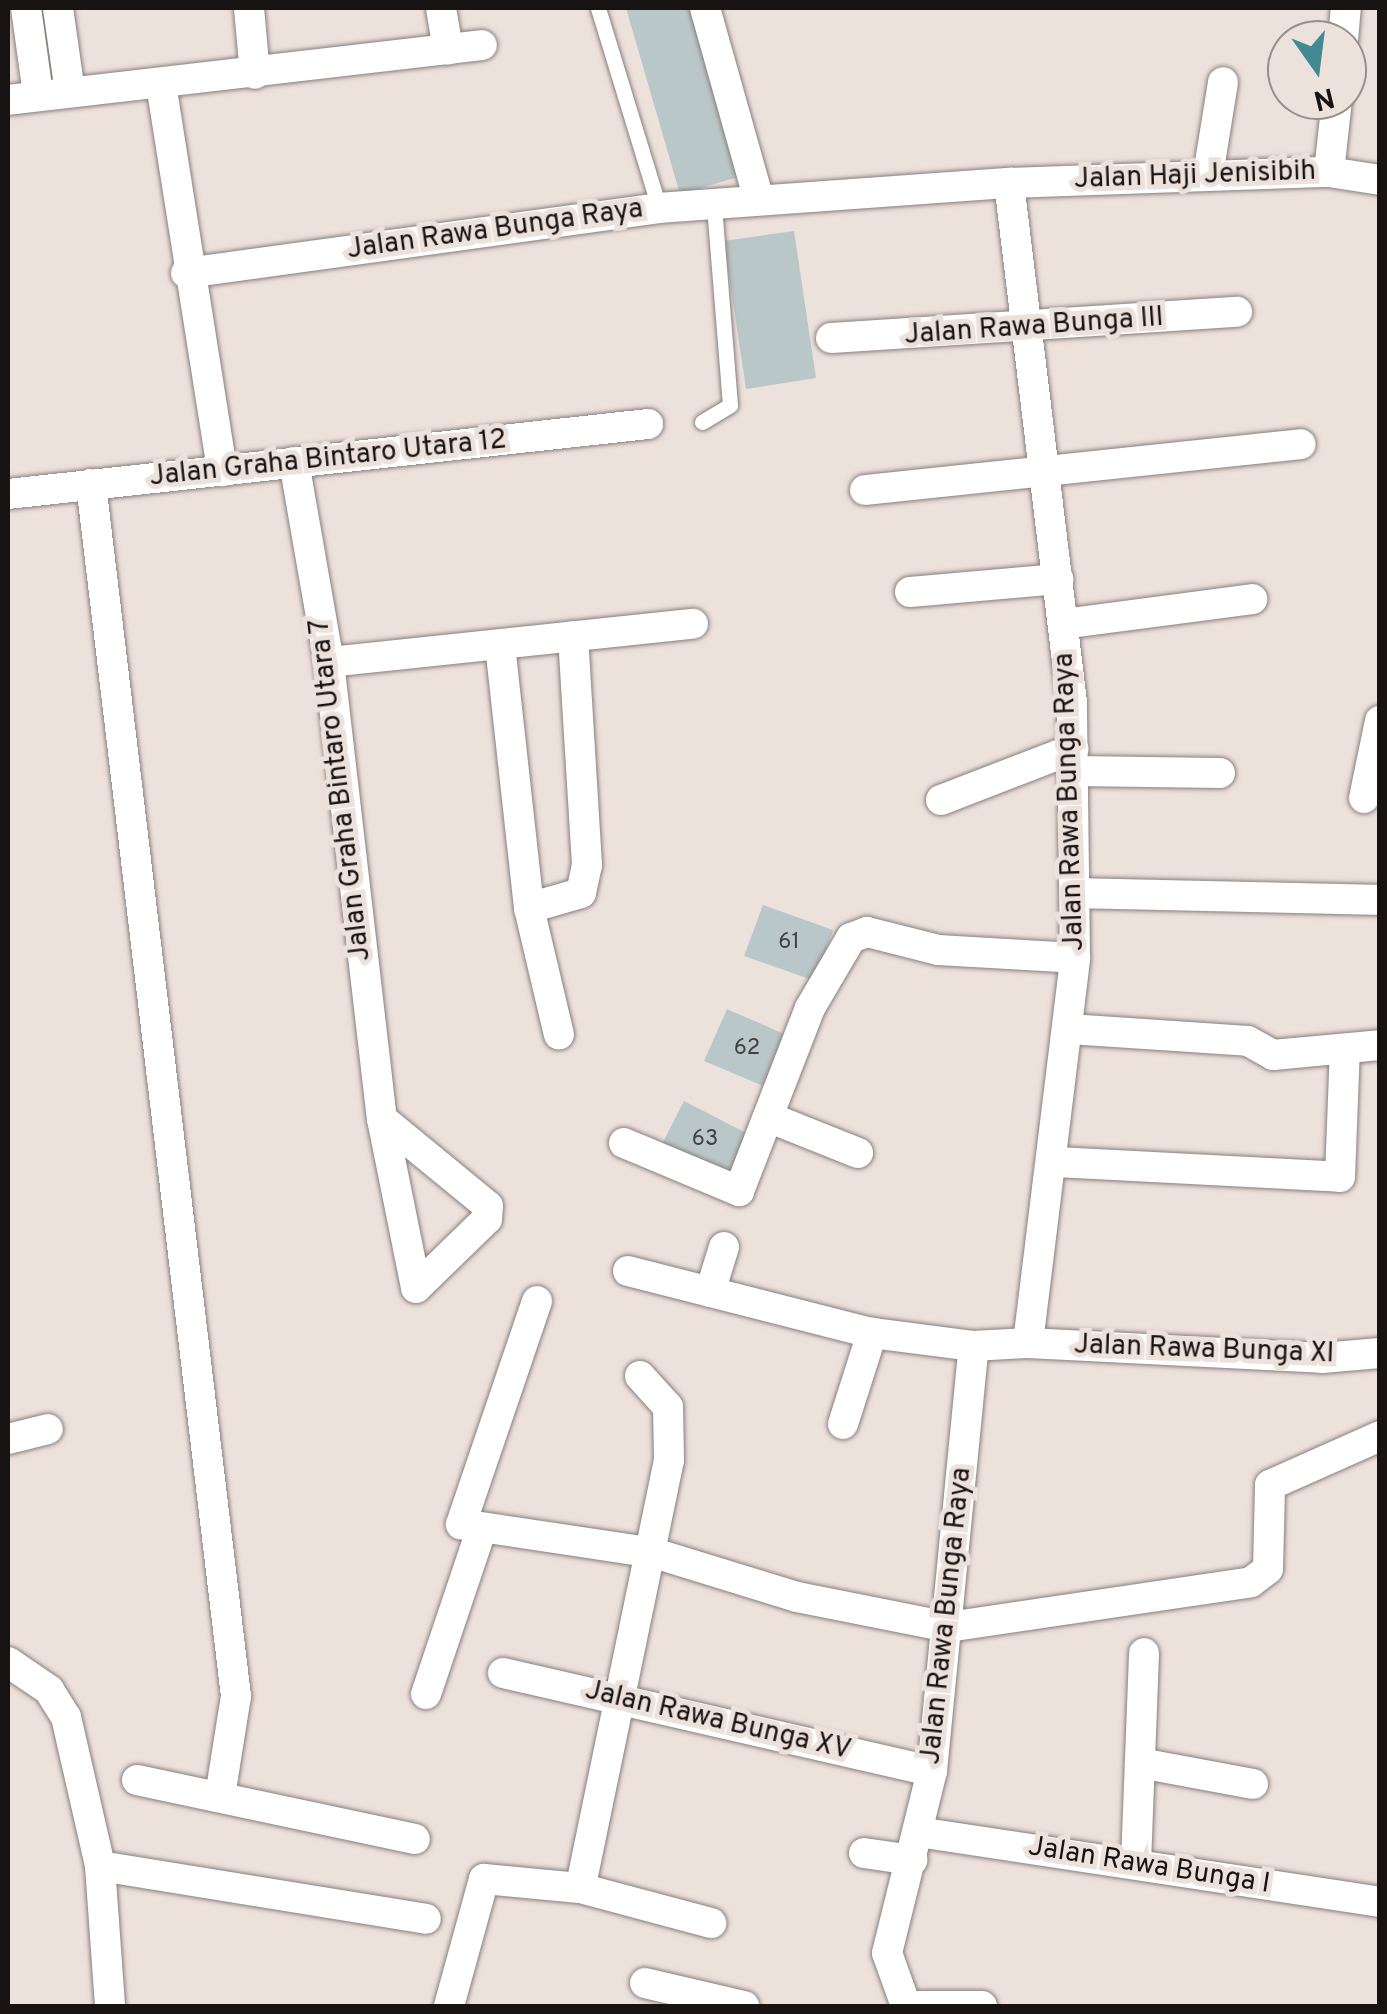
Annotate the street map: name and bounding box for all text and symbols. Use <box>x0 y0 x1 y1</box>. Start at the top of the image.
north arrow <box>1267 20 1367 120</box>
text: N <box>1310 77 1338 117</box>
street label: Jalan Haji Jenisibih <box>1073 155 1317 197</box>
street label: Jalan Rawa Bunga Raya <box>345 193 645 267</box>
street label: Jalan Rawa Bunga III <box>903 301 1165 353</box>
street label: Jalan Graha Bintaro Utara 12 <box>148 424 508 494</box>
street label: Jalan Graha Bintaro Utara 7 <box>303 616 379 964</box>
street label: Jalan Rawa Bunga Raya <box>1048 652 1092 952</box>
house number: 61 <box>778 930 800 956</box>
house number: 62 <box>734 1036 760 1062</box>
house number: 63 <box>692 1127 718 1153</box>
street label: Jalan Rawa Bunga XI <box>1073 1329 1335 1371</box>
street label: Jalan Rawa Bunga Raya <box>915 1466 979 1766</box>
street label: Jalan Rawa Bunga XV <box>582 1674 854 1768</box>
street label: Jalan Rawa Bunga I <box>1026 1830 1272 1902</box>

